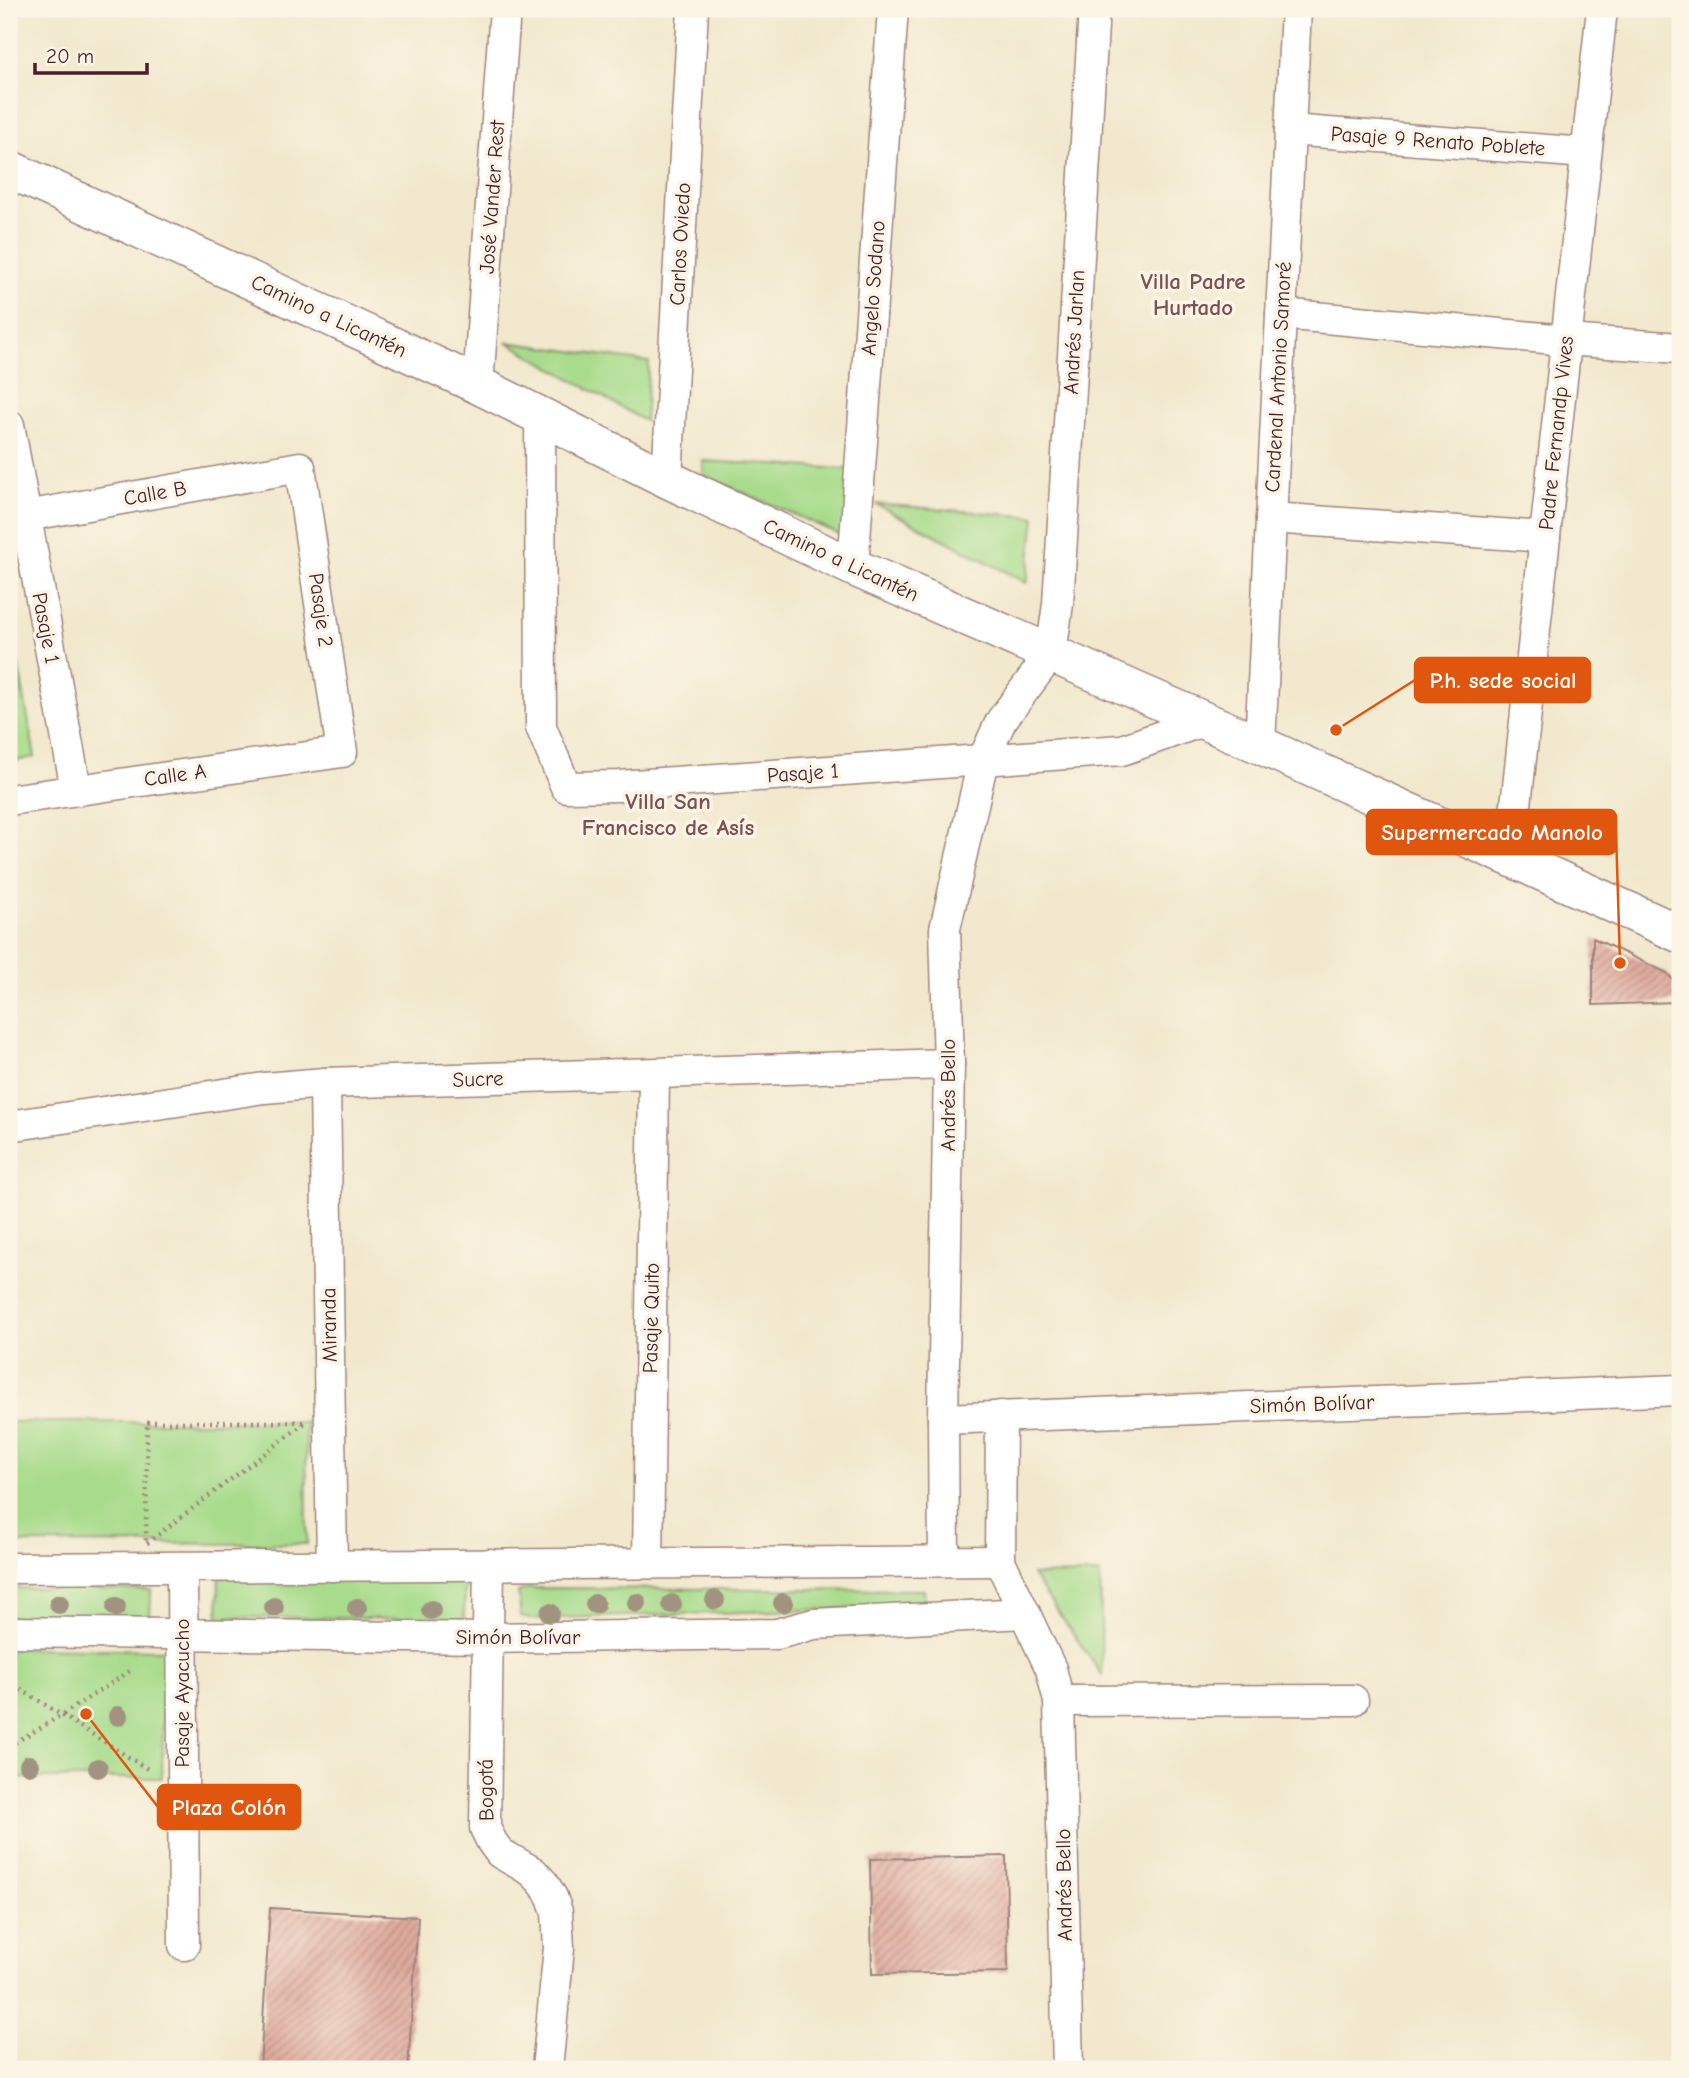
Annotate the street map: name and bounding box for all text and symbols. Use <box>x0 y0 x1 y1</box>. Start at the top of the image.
scale bar <box>35 32 147 76</box>
text: 20 m <box>46 44 94 68</box>
street label: José Vander Rest <box>475 118 509 275</box>
street label: Pasaje 9 Renato Poblete <box>1330 122 1546 160</box>
street label: Carlos Oviedo <box>665 182 695 306</box>
street label: Angelo Sodano <box>856 220 890 356</box>
street label: Cardenal Antonio Samoré <box>1260 261 1296 493</box>
district label: Villa Padre Hurtado <box>1141 268 1245 321</box>
street label: Camino a Licantén <box>247 269 411 363</box>
street label: Andrés Jarlan <box>1059 269 1089 395</box>
street label: Padre Fernandp Vives <box>1534 335 1578 531</box>
street label: Calle B <box>122 476 188 510</box>
street label: Camino a Licantén <box>759 513 923 607</box>
street label: Pasaje 2 <box>304 571 338 649</box>
street label: Pasaje 1 <box>27 590 65 666</box>
callout: P.h. sede social <box>1415 658 1590 702</box>
text: P.h. sede social <box>1429 667 1577 694</box>
street label: Calle A <box>142 759 208 791</box>
street label: Pasaje 1 <box>766 759 840 787</box>
district label: Villa San Francisco de Asís <box>582 788 754 841</box>
callout: Supermercado Manolo <box>1367 810 1616 854</box>
text: Supermercado Manolo <box>1381 819 1603 846</box>
street label: Andrés Bello <box>936 1039 960 1151</box>
street label: Sucre <box>452 1066 504 1092</box>
street label: Pasaje Quito <box>638 1263 664 1373</box>
street label: Miranda <box>316 1287 342 1363</box>
street label: Simón Bolívar <box>1249 1390 1375 1418</box>
street label: Pasaje Ayacucho <box>170 1618 194 1768</box>
street label: Simón Bolívar <box>456 1625 581 1649</box>
street label: Bogotá <box>473 1759 499 1821</box>
callout: Plaza Colón <box>158 1785 300 1829</box>
text: Plaza Colón <box>172 1794 286 1821</box>
street label: Andrés Bello <box>1051 1828 1077 1942</box>

